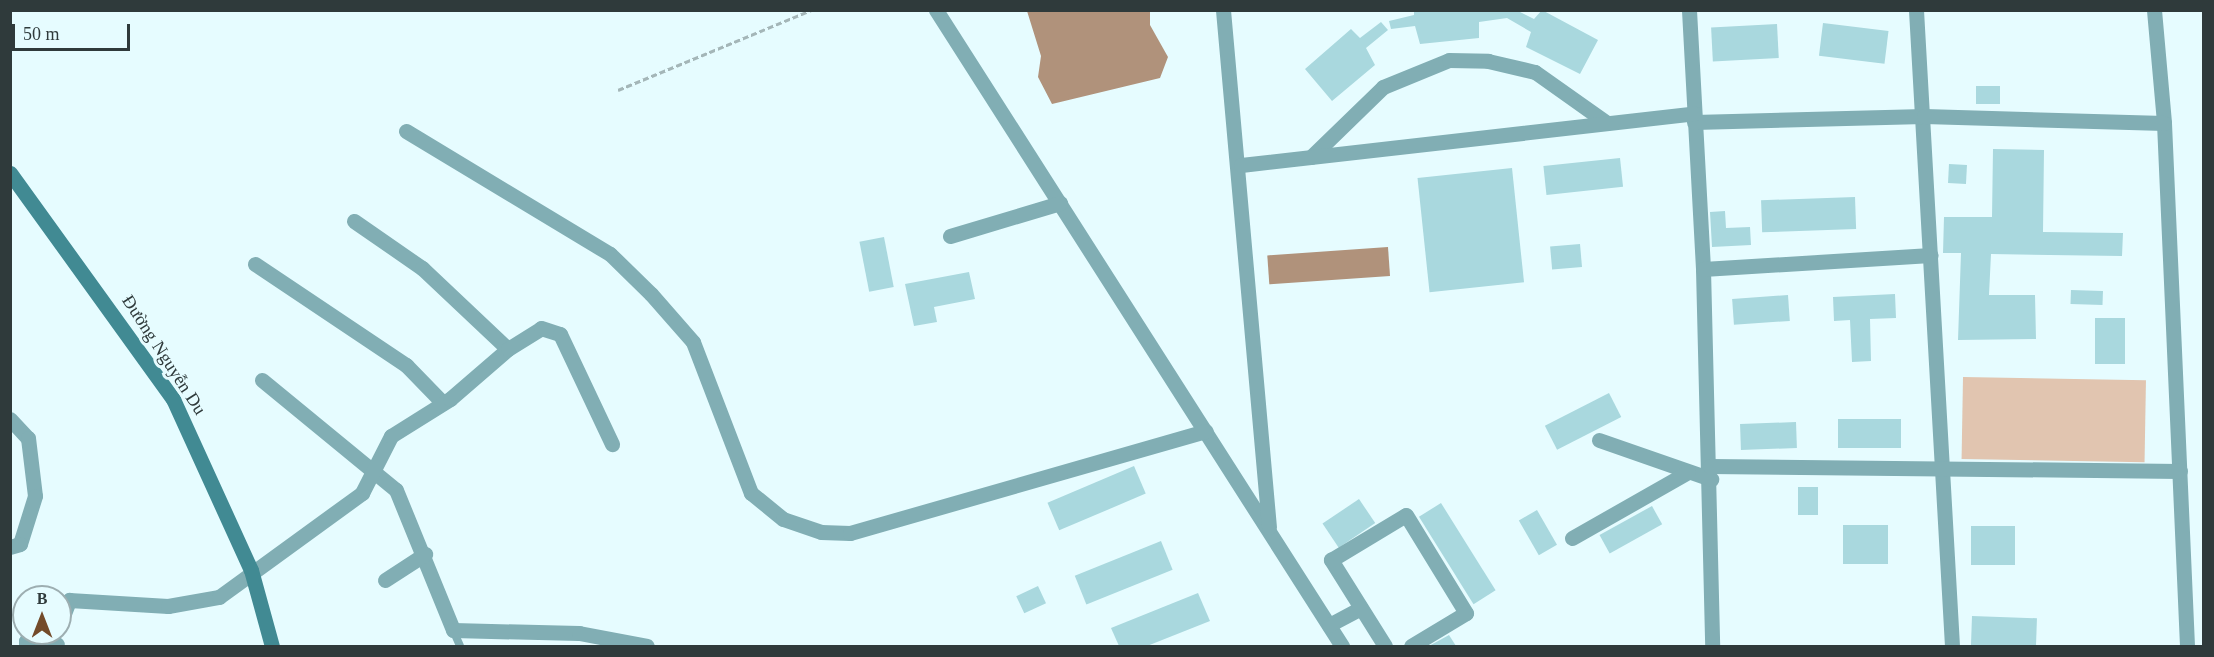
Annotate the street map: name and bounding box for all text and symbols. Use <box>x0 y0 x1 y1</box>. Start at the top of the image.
scale bar <box>15 12 134 50</box>
text: 50 m <box>23 24 60 44</box>
street label: Đường Nguyễn Du <box>117 291 211 419</box>
north arrow <box>12 585 72 645</box>
text: B <box>37 590 47 607</box>

